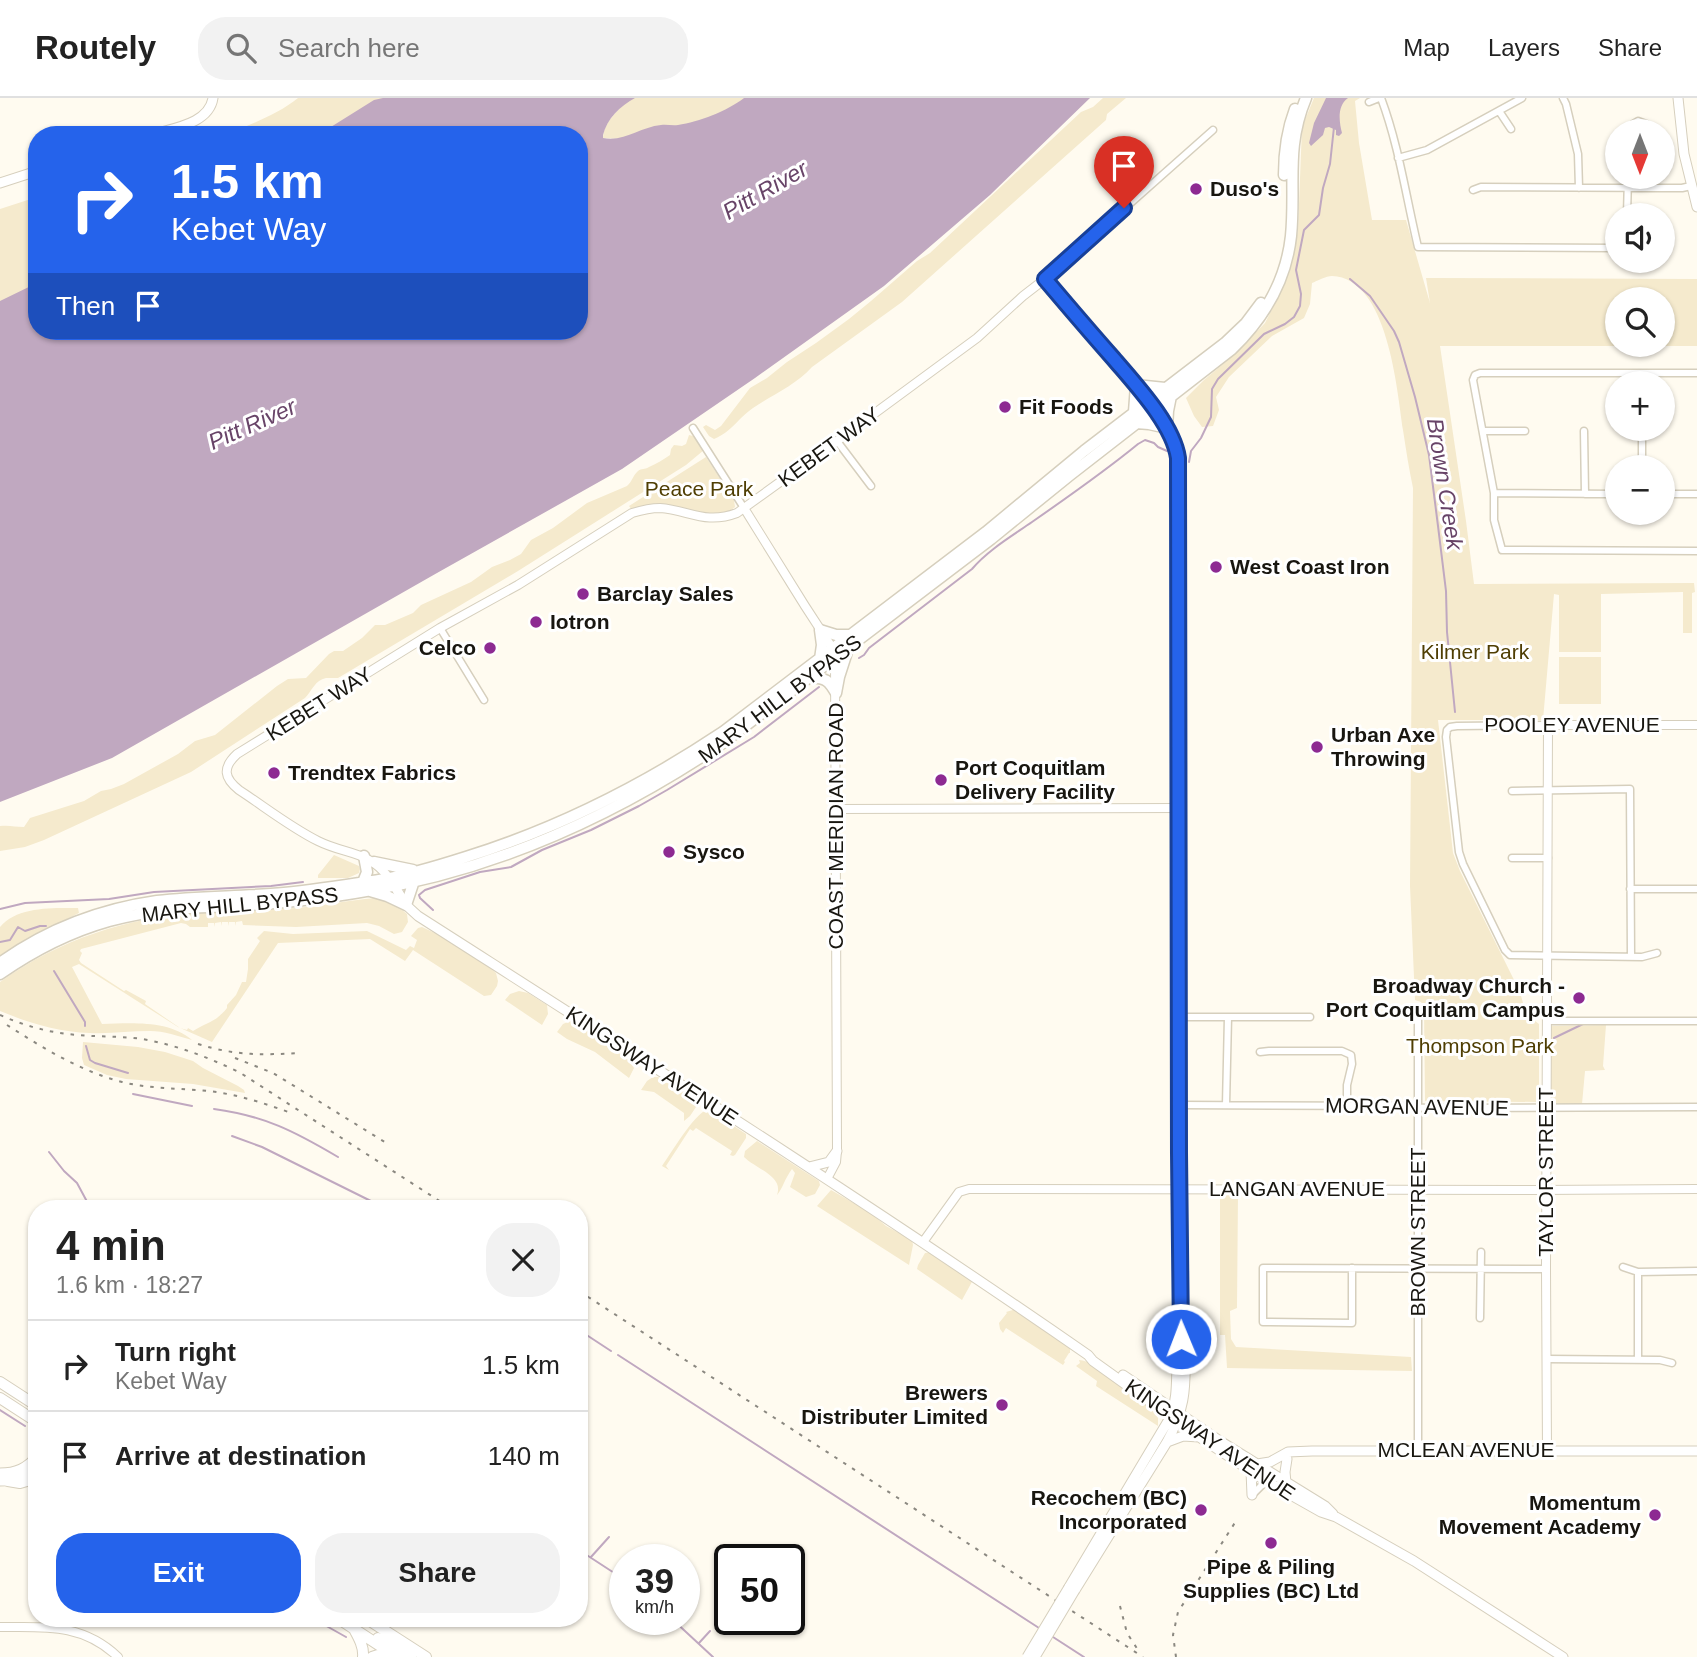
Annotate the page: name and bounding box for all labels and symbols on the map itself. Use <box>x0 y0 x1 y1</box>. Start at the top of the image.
north arrow <box>1605 119 1675 189</box>
pin <box>1094 136 1154 208</box>
water label: Pitt River <box>718 155 813 225</box>
place label: Duso's <box>1210 177 1279 200</box>
marker: Duso's <box>1188 181 1204 197</box>
water label: Pitt River <box>204 393 301 455</box>
place label: Fit Foods <box>1019 395 1113 418</box>
marker: Fit Foods <box>997 399 1013 415</box>
street label: KEBET WAY <box>773 402 884 491</box>
water label: Brown Creek <box>1422 416 1468 553</box>
park label: Peace Park <box>645 477 754 500</box>
place label: West Coast Iron <box>1230 555 1389 578</box>
marker: West Coast Iron <box>1208 559 1224 575</box>
place label: Barclay Sales <box>597 582 734 605</box>
marker: Barclay Sales <box>575 586 591 602</box>
place label: Iotron <box>550 610 609 633</box>
marker: Iotron <box>528 614 544 630</box>
street label: MARY HILL BYPASS <box>694 630 866 767</box>
place label: Celco <box>419 636 476 659</box>
marker: Celco <box>482 640 498 656</box>
park label: Kilmer Park <box>1421 640 1530 663</box>
street label: KEBET WAY <box>262 662 376 745</box>
street label: COAST MERIDIAN ROAD <box>824 703 847 949</box>
street label: POOLEY AVENUE <box>1484 713 1660 736</box>
place label: Urban Axe Throwing <box>1331 723 1435 770</box>
marker: Urban Axe Throwing <box>1309 739 1325 755</box>
place label: Port Coquitlam Delivery Facility <box>955 756 1115 803</box>
place label: Trendtex Fabrics <box>288 761 456 784</box>
marker: Trendtex Fabrics <box>266 765 282 781</box>
marker: Port Coquitlam Delivery Facility <box>933 772 949 788</box>
place label: Sysco <box>683 840 745 863</box>
marker: Sysco <box>661 844 677 860</box>
street label: MARY HILL BYPASS <box>140 883 339 926</box>
place label: Broadway Church - Port Coquitlam Campus <box>1326 974 1565 1021</box>
marker: Broadway Church - Port Coquitlam Campus <box>1571 990 1587 1006</box>
street label: KINGSWAY AVENUE <box>562 1001 742 1130</box>
park label: Thompson Park <box>1406 1034 1555 1057</box>
street label: TAYLOR STREET <box>1534 1087 1557 1257</box>
street label: MORGAN AVENUE <box>1325 1093 1509 1120</box>
street label: BROWN STREET <box>1406 1147 1429 1317</box>
street label: LANGAN AVENUE <box>1209 1177 1385 1200</box>
position arrow <box>1144 1302 1218 1376</box>
street label: KINGSWAY AVENUE <box>1121 1374 1300 1505</box>
place label: Brewers Distributer Limited <box>801 1381 988 1428</box>
marker: Brewers Distributer Limited <box>994 1397 1010 1413</box>
street label: MCLEAN AVENUE <box>1378 1438 1555 1461</box>
place label: Recochem (BC) Incorporated <box>1031 1486 1187 1533</box>
place label: Momentum Movement Academy <box>1439 1491 1641 1538</box>
marker: Recochem (BC) Incorporated <box>1193 1502 1209 1518</box>
marker: Momentum Movement Academy <box>1647 1507 1663 1523</box>
marker: Pipe & Piling Supplies (BC) Ltd <box>1263 1535 1279 1551</box>
speed limit sign: 50 <box>714 1544 805 1635</box>
place label: Pipe & Piling Supplies (BC) Ltd <box>1183 1555 1359 1602</box>

